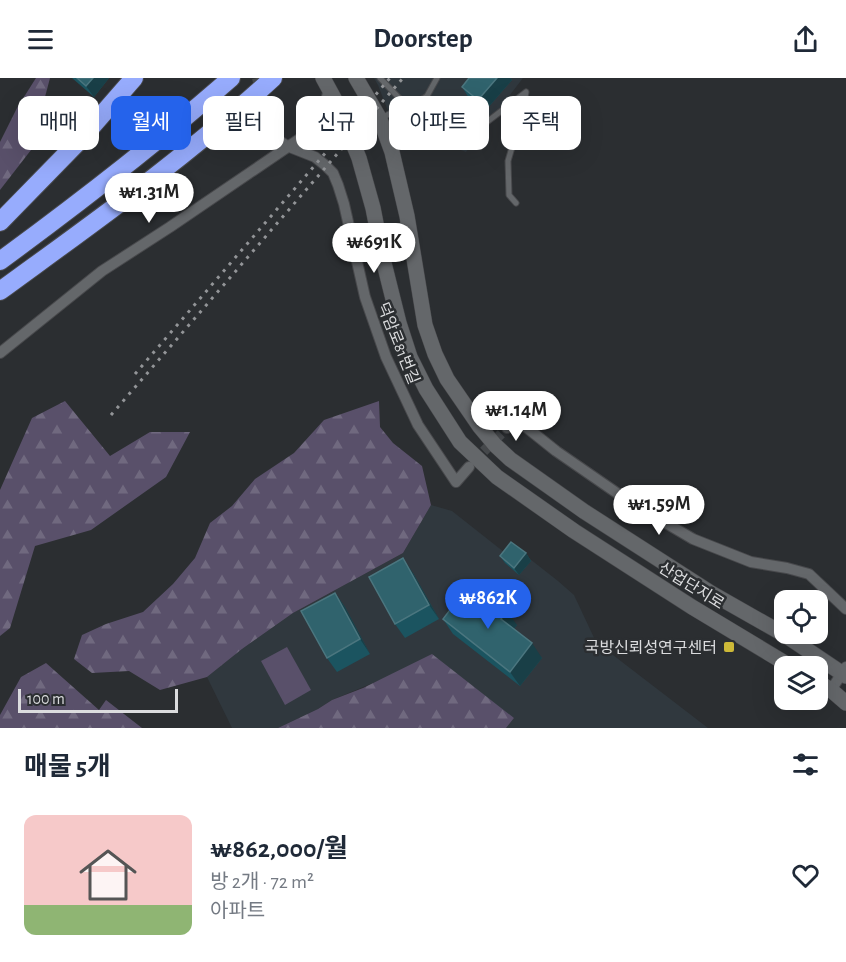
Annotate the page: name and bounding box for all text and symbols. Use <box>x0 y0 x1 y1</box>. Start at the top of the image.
icon: menu <box>24 23 57 56</box>
icon: share <box>789 23 822 56</box>
text: Doorstep <box>373 25 473 52</box>
chip: 매매 <box>18 96 99 150</box>
chip: 월세 <box>111 96 191 150</box>
chip: 필터 <box>203 96 284 150</box>
chip: 신규 <box>296 96 377 150</box>
chip: 아파트 <box>389 96 489 150</box>
chip: 주택 <box>501 96 581 150</box>
pin: ₩1.31M <box>100 173 198 224</box>
text: ₩1.31M <box>119 182 179 202</box>
pin: ₩691K <box>332 223 416 274</box>
text: ₩691K <box>346 232 402 252</box>
street label: 덕암로81번길 <box>374 300 422 387</box>
pin: ₩1.14M <box>467 391 565 442</box>
text: ₩1.14M <box>485 400 547 420</box>
pin: ₩1.59M <box>610 485 708 536</box>
text: ₩1.59M <box>627 494 691 514</box>
street label: 산업단지로 <box>656 560 727 612</box>
pin: ₩862K <box>446 579 530 630</box>
text: ₩862K <box>459 588 517 608</box>
map controls <box>774 590 828 710</box>
button: locate <box>774 590 828 644</box>
place label: 국방신뢰성연구센터 <box>585 640 717 656</box>
marker: 국방신뢰성연구센터 <box>722 640 736 654</box>
button: layers <box>774 656 828 710</box>
scale bar <box>18 686 178 714</box>
text: 100 m <box>27 691 65 707</box>
icon: filters <box>789 748 822 781</box>
text: 매물 5개 <box>24 754 111 780</box>
text: ₩862,000/월 <box>210 836 348 862</box>
icon: home <box>72 839 144 911</box>
icon: heart <box>789 859 822 892</box>
text: 방 2개 · 72 m² <box>210 872 314 892</box>
text: 아파트 <box>210 901 265 921</box>

